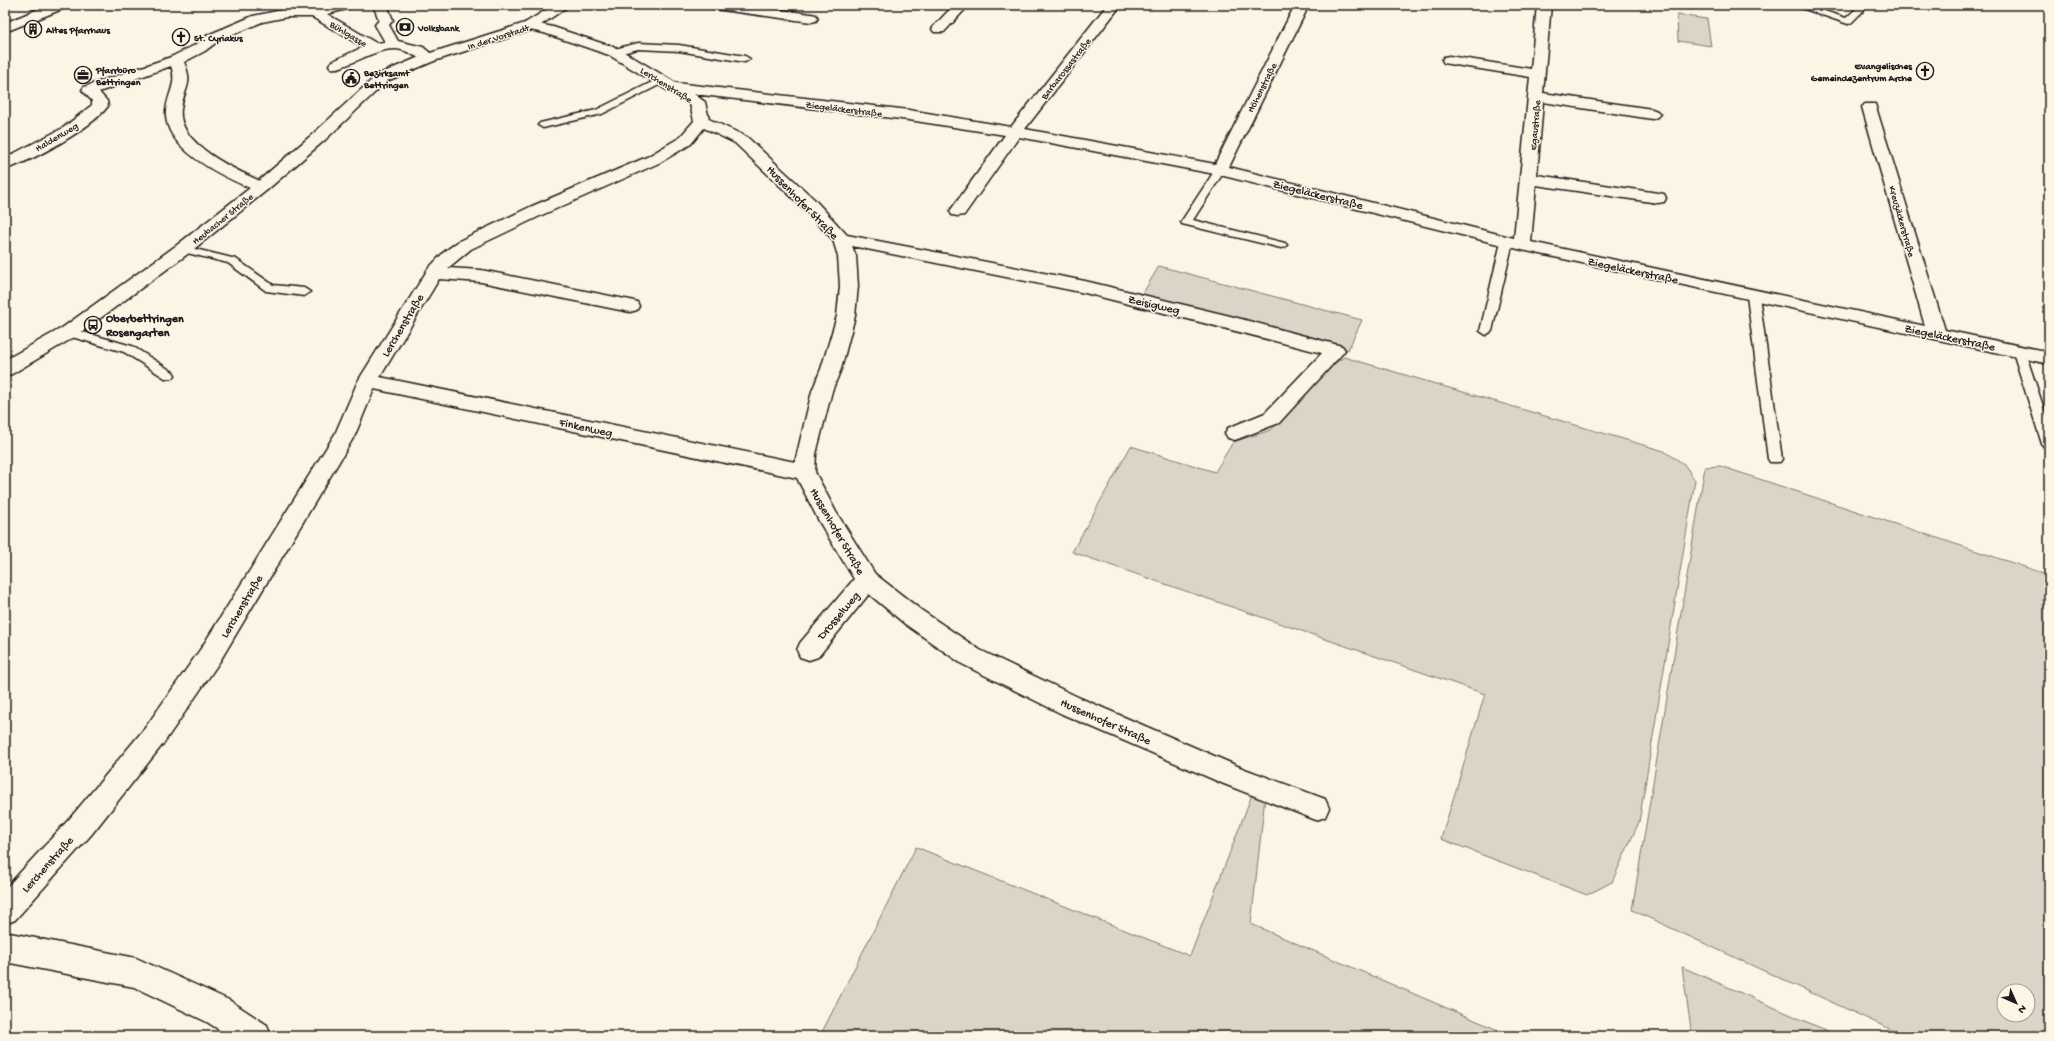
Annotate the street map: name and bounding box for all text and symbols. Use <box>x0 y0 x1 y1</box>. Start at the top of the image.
bank icon: Volksbank <box>395 17 415 37</box>
street label: Bühlgasse <box>326 18 369 51</box>
building icon: Altes Pfarrhaus <box>23 19 43 39</box>
street label: In der Vorstadt <box>466 22 532 53</box>
place label: Volksbank <box>417 23 461 35</box>
place label: Altes Pfarrhaus <box>45 25 111 37</box>
church icon: St. Cyriakus <box>171 27 191 47</box>
place label: St. Cyriakus <box>194 33 244 45</box>
street label: Barbarossastraße <box>1038 35 1095 103</box>
street label: Höhenstraße <box>1245 60 1281 115</box>
place label: Evangelisches Gemeindezentrum Arche <box>1811 61 1913 85</box>
church icon: Evangelisches Gemeindezentrum Arche <box>1915 61 1935 81</box>
office icon: Pfarrbüro Bettringen <box>73 65 93 85</box>
place label: Pfarrbüro Bettringen <box>95 65 141 89</box>
street label: Lerchenstraße <box>638 65 695 107</box>
public building icon: Bezirksamt Bettringen <box>341 68 361 88</box>
place label: Bezirksamt Bettringen <box>363 68 410 92</box>
street label: Ziegeläckerstraße <box>805 99 884 121</box>
street label: Egaustraße <box>1528 99 1544 151</box>
street label: Haldenweg <box>33 120 81 155</box>
street label: Hussenhofer Straße <box>763 163 841 244</box>
street label: Ziegeläckerstraße <box>1271 178 1365 214</box>
street label: Kreuzäckerstraße <box>1885 185 1917 259</box>
street label: Heubacher Straße <box>190 191 257 248</box>
street label: Ziegeläckerstraße <box>1586 255 1680 289</box>
street label: Lerchenstraße <box>379 291 428 360</box>
street label: Zeisigweg <box>1126 293 1181 319</box>
place label: Oberbettringen Rosengarten <box>105 313 184 341</box>
bus stop icon: Oberbettringen Rosengarten <box>83 315 103 335</box>
street label: Ziegeläckerstraße <box>1903 322 1997 356</box>
street label: Finkenweg <box>557 416 614 441</box>
street label: Hussenhofer Straße <box>806 486 867 579</box>
street label: Lerchenstraße <box>218 572 267 641</box>
street label: Drosselweg <box>815 589 864 644</box>
street label: Hussenhofer Straße <box>1058 697 1153 749</box>
street label: Lerchenstraße <box>20 834 78 896</box>
north arrow <box>1996 983 2036 1023</box>
text: N <box>2015 1002 2028 1015</box>

